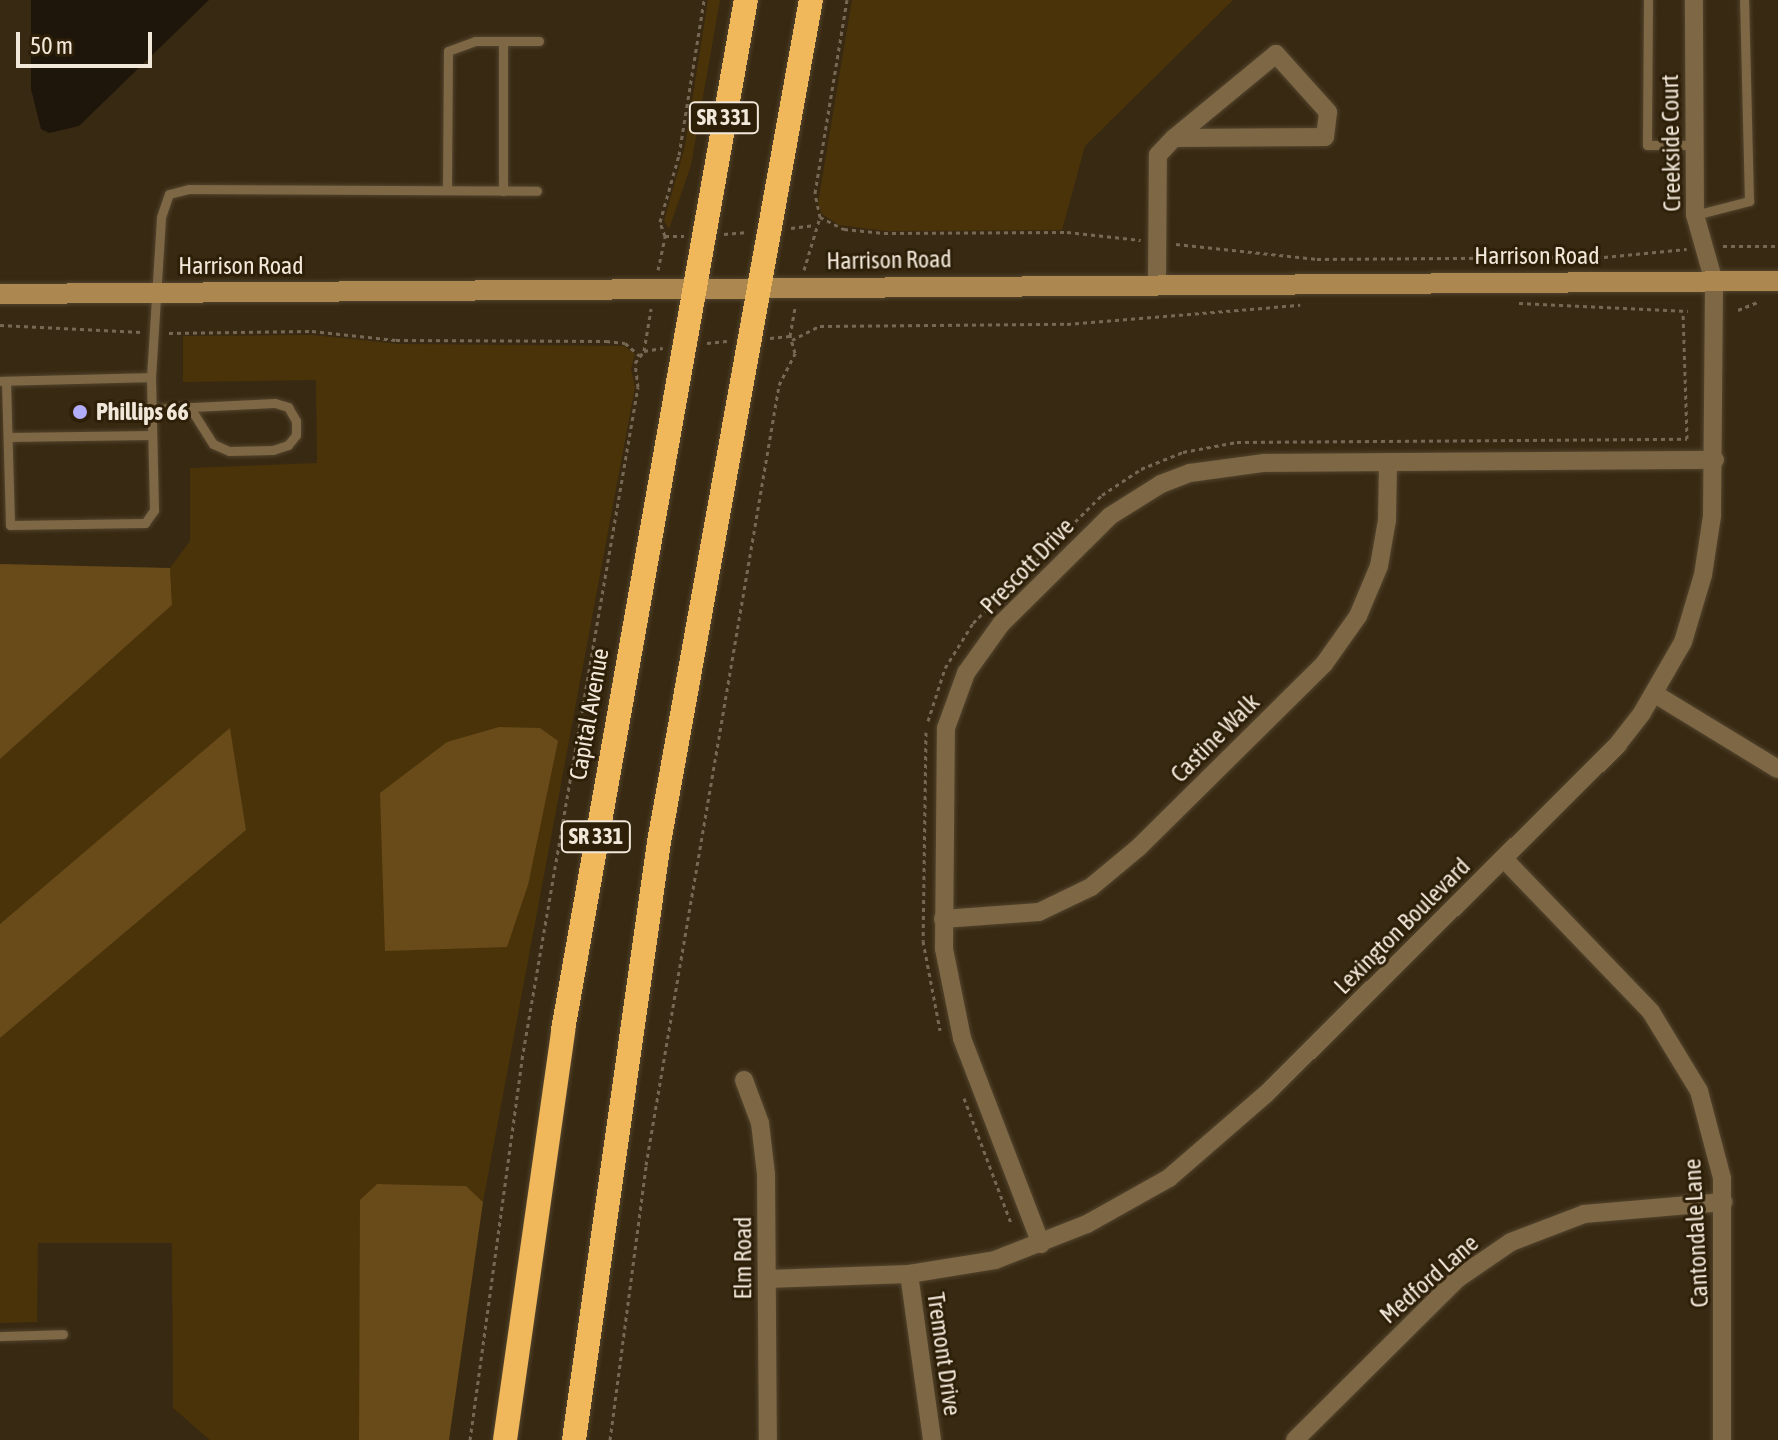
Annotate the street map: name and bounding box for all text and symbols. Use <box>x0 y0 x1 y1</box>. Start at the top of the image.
scale bar <box>20 16 156 66</box>
text: 50 m <box>30 32 73 59</box>
street label: Creekside Court <box>1655 74 1687 212</box>
road number: SR 331 <box>688 100 760 136</box>
street label: Harrison Road <box>1474 242 1600 270</box>
street label: Harrison Road <box>826 245 952 275</box>
street label: Harrison Road <box>178 252 304 280</box>
place label: Phillips 66 <box>96 398 189 426</box>
marker: Phillips 66 <box>71 403 89 421</box>
street label: Prescott Drive <box>974 512 1080 620</box>
street label: Capital Avenue <box>563 646 615 782</box>
street label: Castine Walk <box>1165 688 1265 788</box>
road number: SR 331 <box>560 819 632 855</box>
street label: Lexington Boulevard <box>1328 852 1476 1000</box>
street label: Cantondale Lane <box>1678 1158 1714 1308</box>
street label: Elm Road <box>729 1217 757 1299</box>
street label: Medford Lane <box>1374 1228 1484 1330</box>
street label: Tremont Drive <box>921 1291 967 1417</box>

